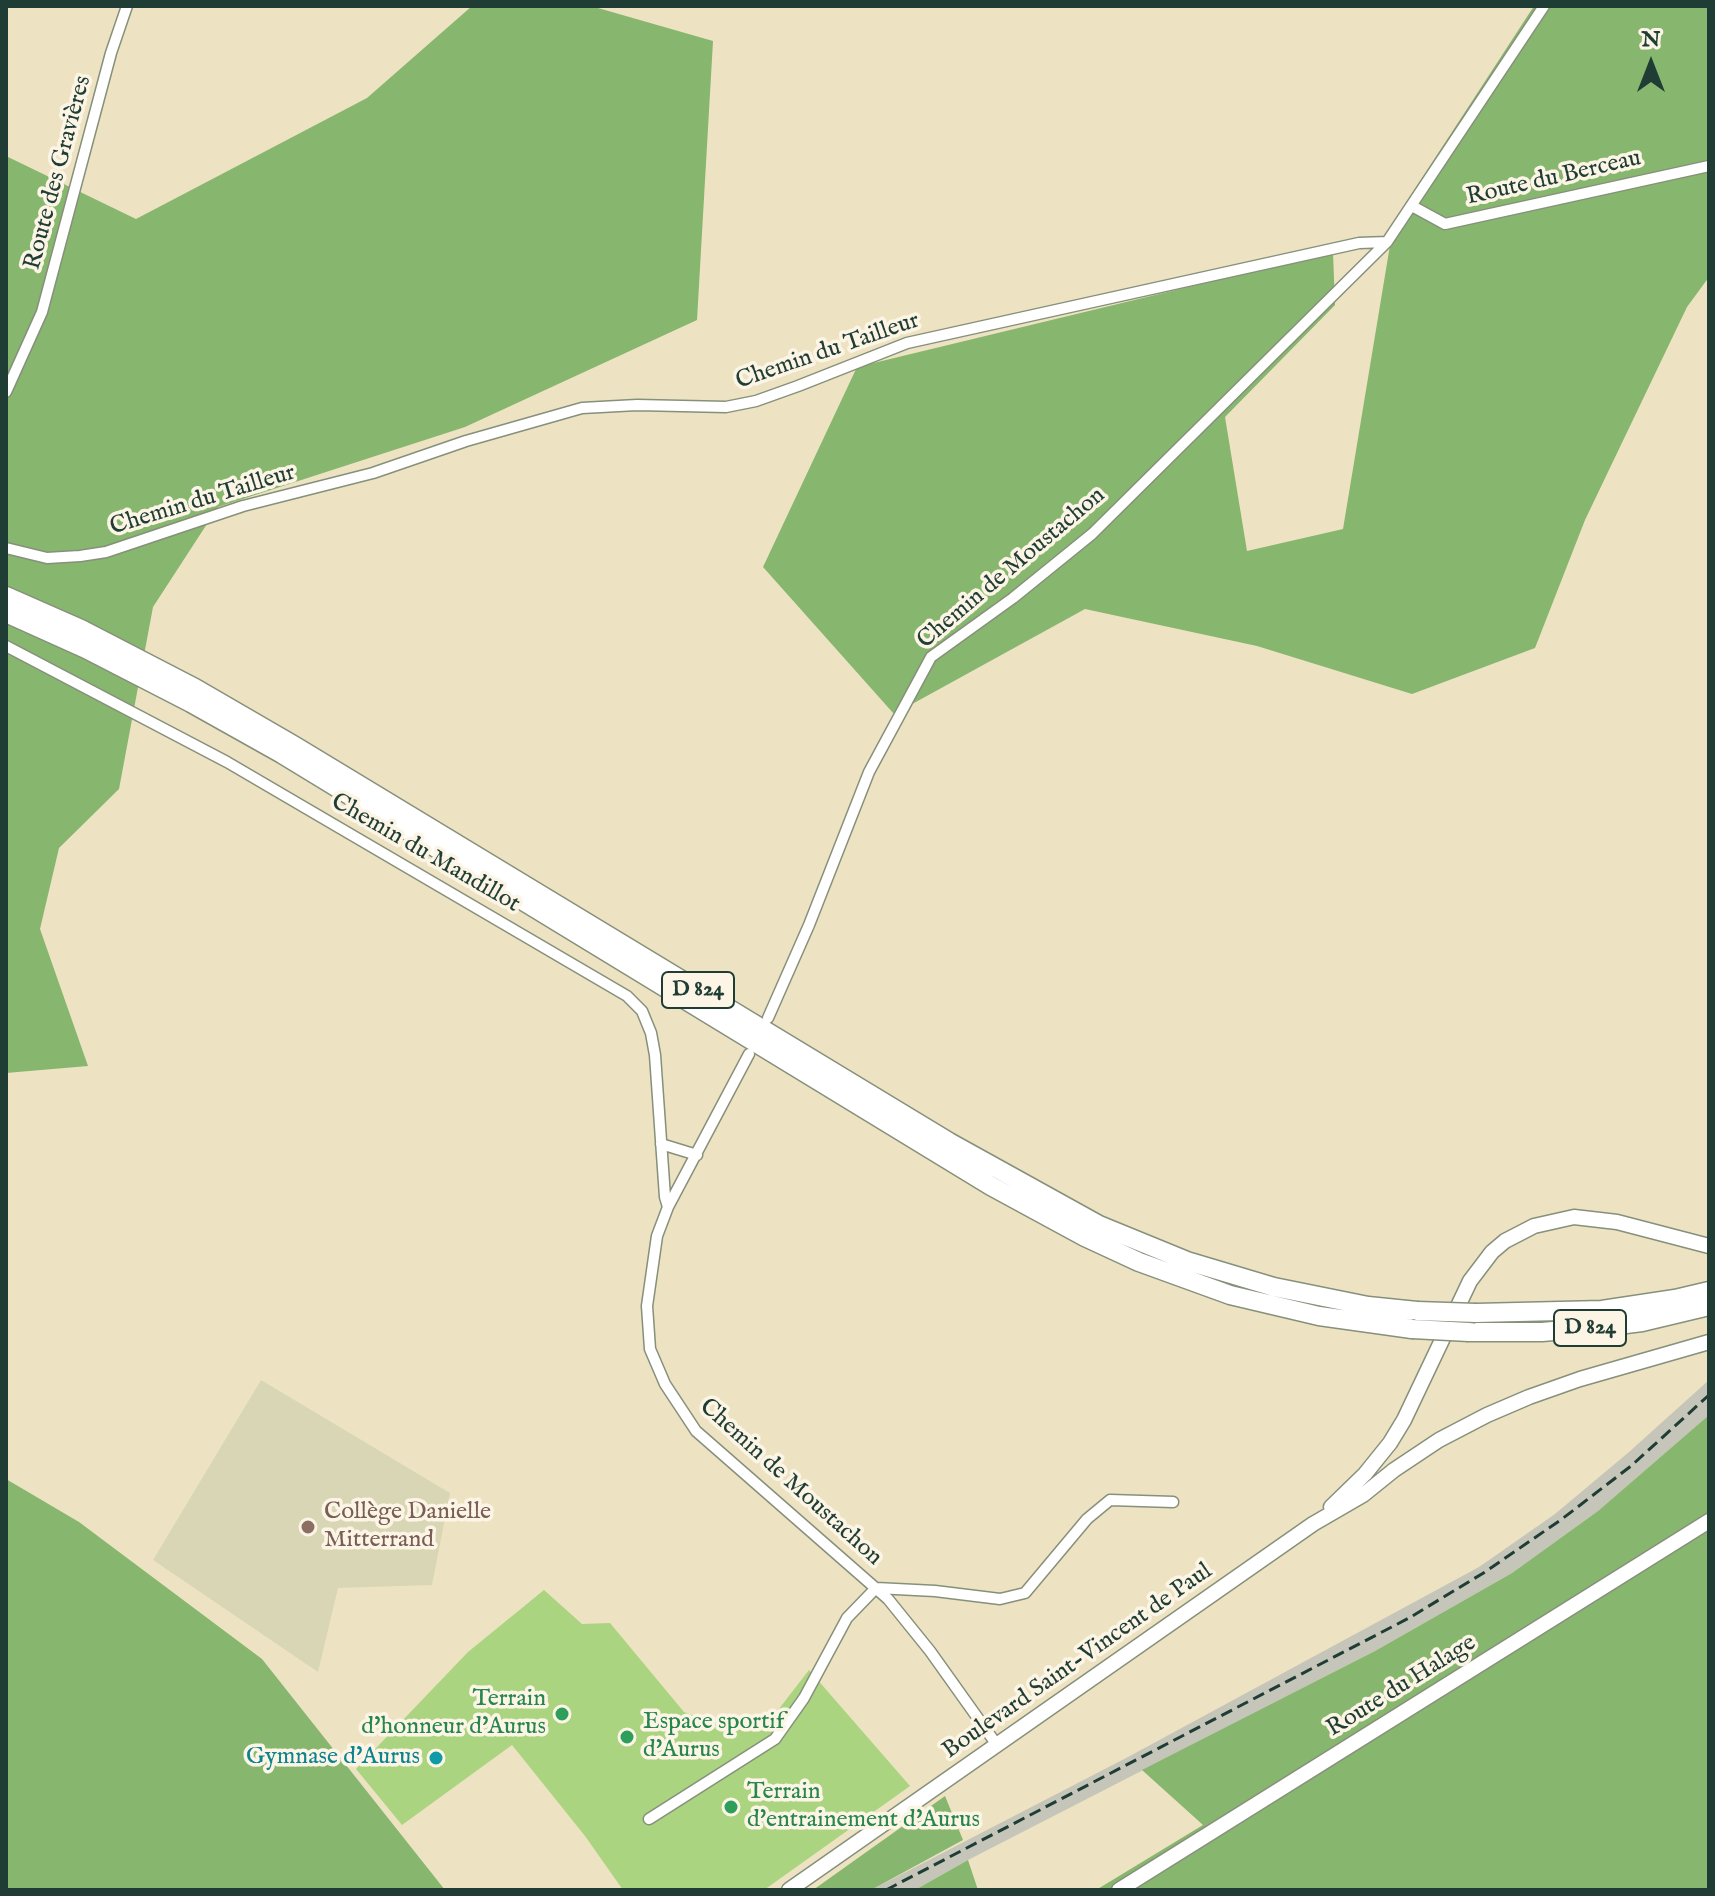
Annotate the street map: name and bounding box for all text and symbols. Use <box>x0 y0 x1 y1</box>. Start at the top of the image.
north arrow <box>1611 24 1691 104</box>
text: N <box>1641 26 1661 54</box>
street label: Route des Gravières <box>19 73 99 273</box>
street label: Route du Berceau <box>1464 145 1644 213</box>
street label: Chemin du Tailleur <box>732 307 924 397</box>
street label: Chemin du Tailleur <box>107 459 299 543</box>
street label: Chemin de Moustachon <box>912 482 1112 656</box>
street label: Chemin du Mandillot <box>325 788 525 920</box>
road number: D 824 <box>662 972 734 1008</box>
road number: D 824 <box>1554 1310 1626 1346</box>
street label: Chemin de Moustachon <box>693 1393 887 1573</box>
place label: Collège Danielle Mitterrand <box>324 1499 491 1555</box>
marker: Collège Danielle Mitterrand <box>299 1518 317 1536</box>
street label: Boulevard Saint-Vincent de Paul <box>938 1558 1218 1766</box>
street label: Route du Halage <box>1322 1630 1482 1744</box>
place label: Terrain d'honneur d'Aurus <box>361 1686 546 1742</box>
marker: Terrain d'honneur d'Aurus <box>553 1705 571 1723</box>
place label: Espace sportif d'Aurus <box>643 1709 784 1765</box>
marker: Espace sportif d'Aurus <box>618 1728 636 1746</box>
place label: Gymnase d'Aurus <box>246 1744 420 1772</box>
marker: Gymnase d'Aurus <box>427 1749 445 1767</box>
place label: Terrain d'entrainement d'Aurus <box>747 1779 980 1835</box>
marker: Terrain d'entrainement d'Aurus <box>722 1798 740 1816</box>

